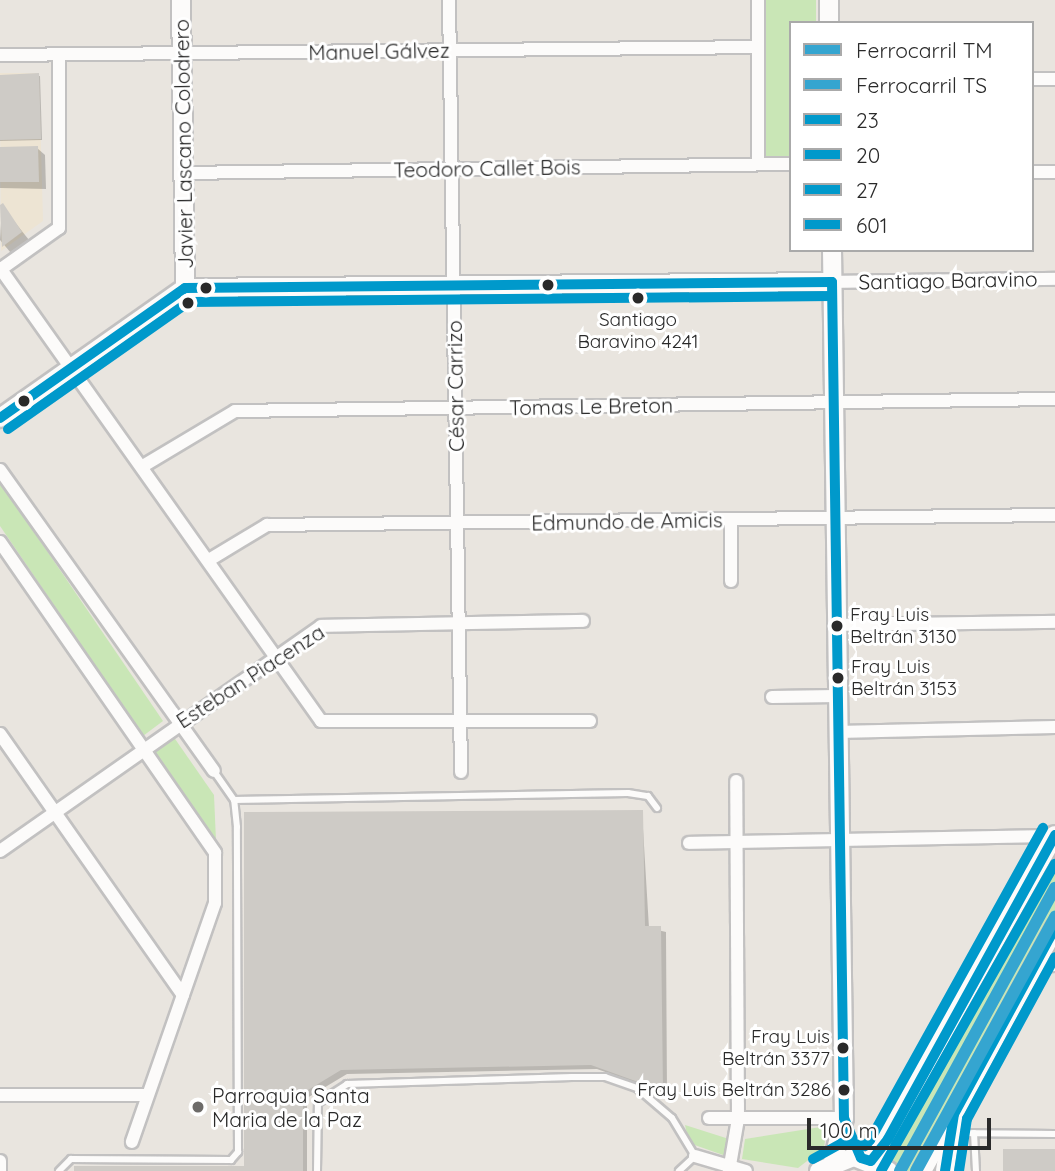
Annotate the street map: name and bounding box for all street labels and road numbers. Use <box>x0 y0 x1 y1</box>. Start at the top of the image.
street label: Javier Lascano Colodrero <box>168 19 198 269</box>
street label: Manuel Gálvez <box>308 37 450 65</box>
street label: Teodoro Callet Bois <box>393 154 581 182</box>
street label: Santiago Baravino <box>858 266 1038 294</box>
street label: César Carrizo <box>441 320 469 452</box>
street label: Tomas Le Breton <box>509 392 673 420</box>
street label: Edmundo de Amicis <box>531 507 723 535</box>
street label: Esteban Piacenza <box>171 619 329 733</box>

